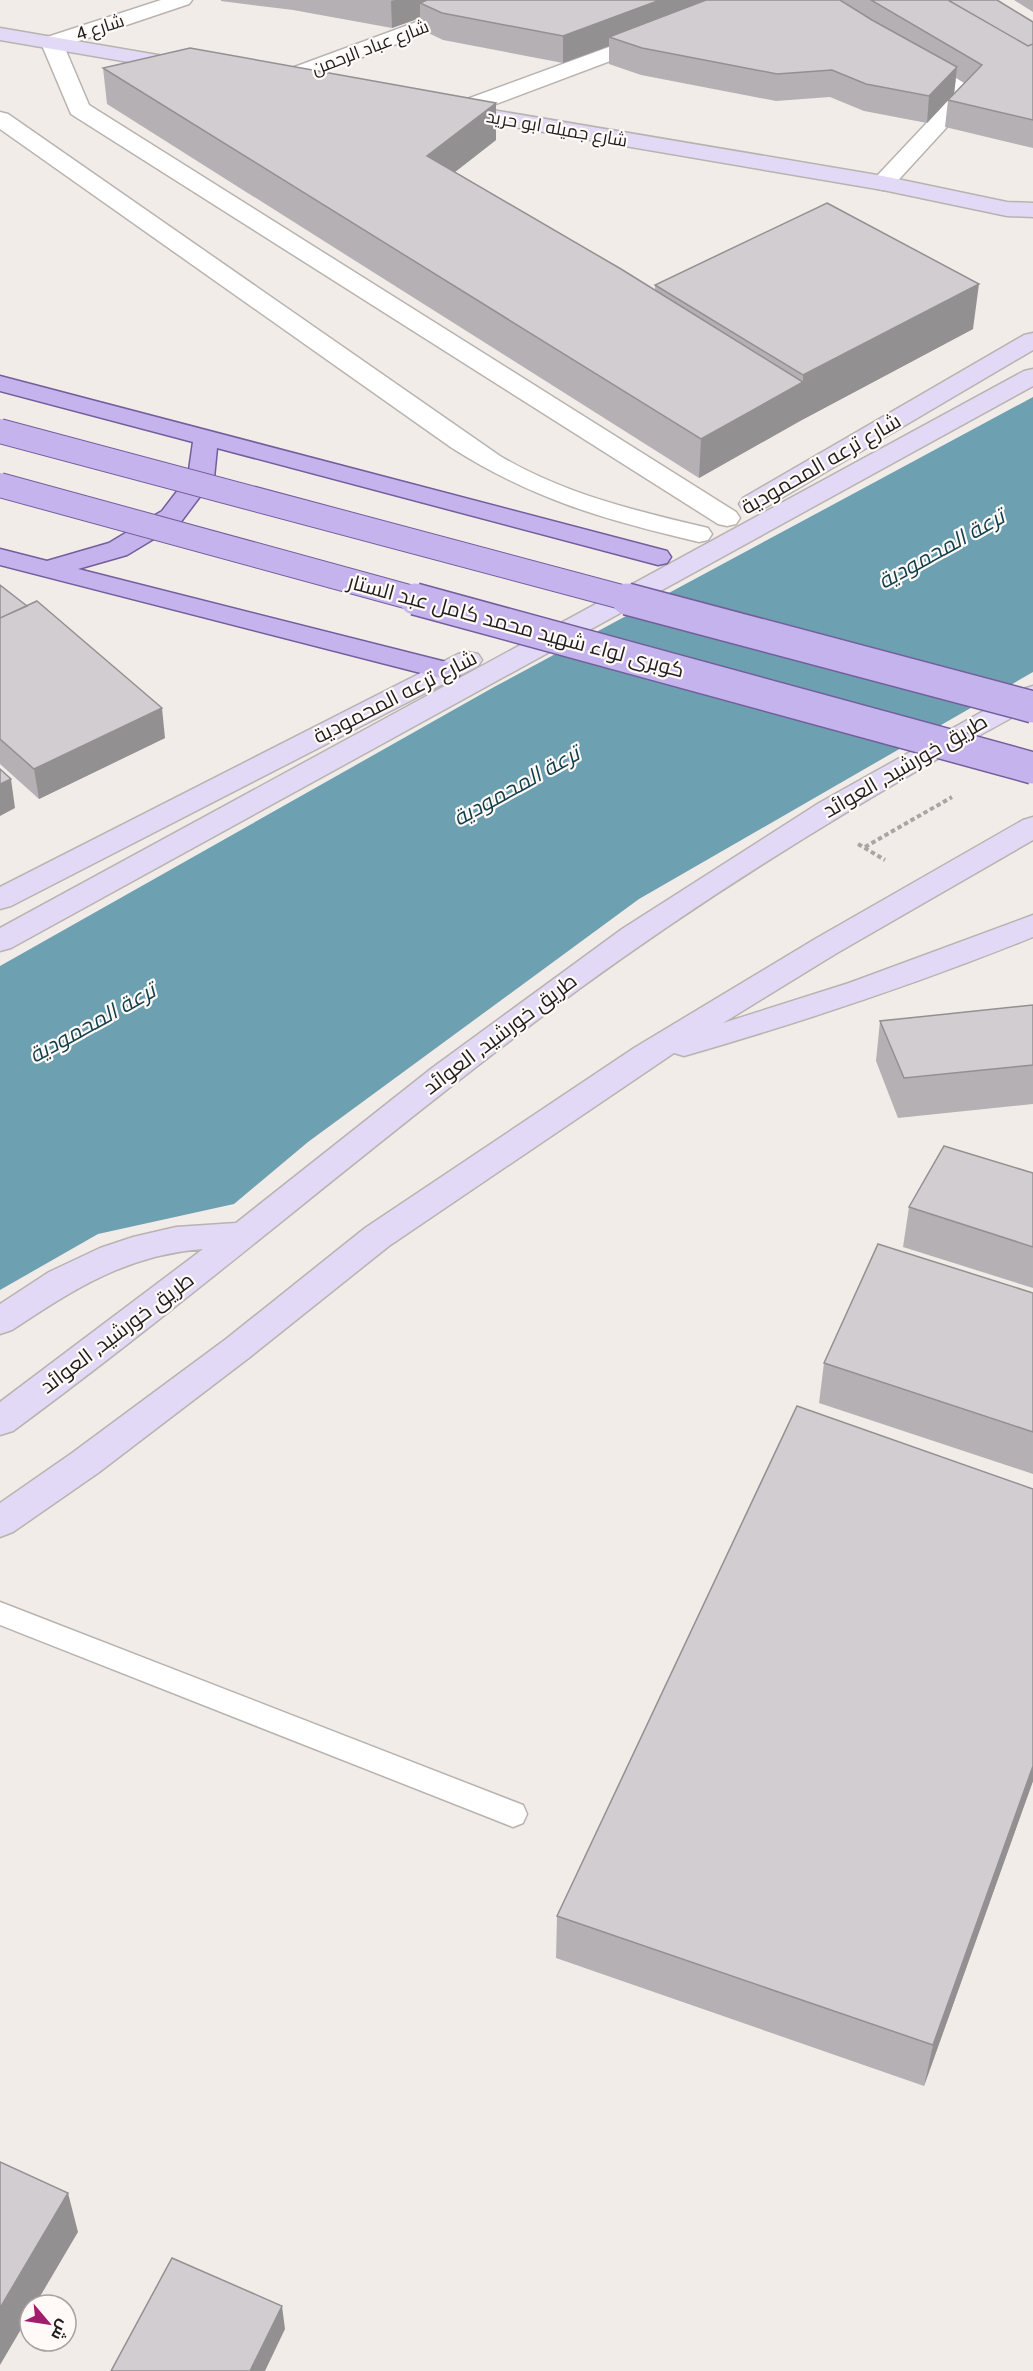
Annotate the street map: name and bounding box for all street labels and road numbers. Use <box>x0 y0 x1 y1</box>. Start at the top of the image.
street label: شارع 4 <box>73 9 127 47</box>
street label: شارع عباد الرحمن <box>309 15 432 81</box>
street label: شارع جميله ابو حريد <box>484 105 629 153</box>
street label: شارع ترعه المحمودية <box>737 409 906 521</box>
street label: كوبرى لواء شهيد محمد كامل عبد الستار <box>344 569 687 683</box>
street label: شارع ترعه المحمودية <box>309 645 482 750</box>
street label: طريق خورشيد, العوائد <box>818 709 992 824</box>
street label: طريق خورشيد, العوائد <box>418 968 582 1100</box>
street label: طريق خورشيد, العوائد <box>35 1267 199 1399</box>

